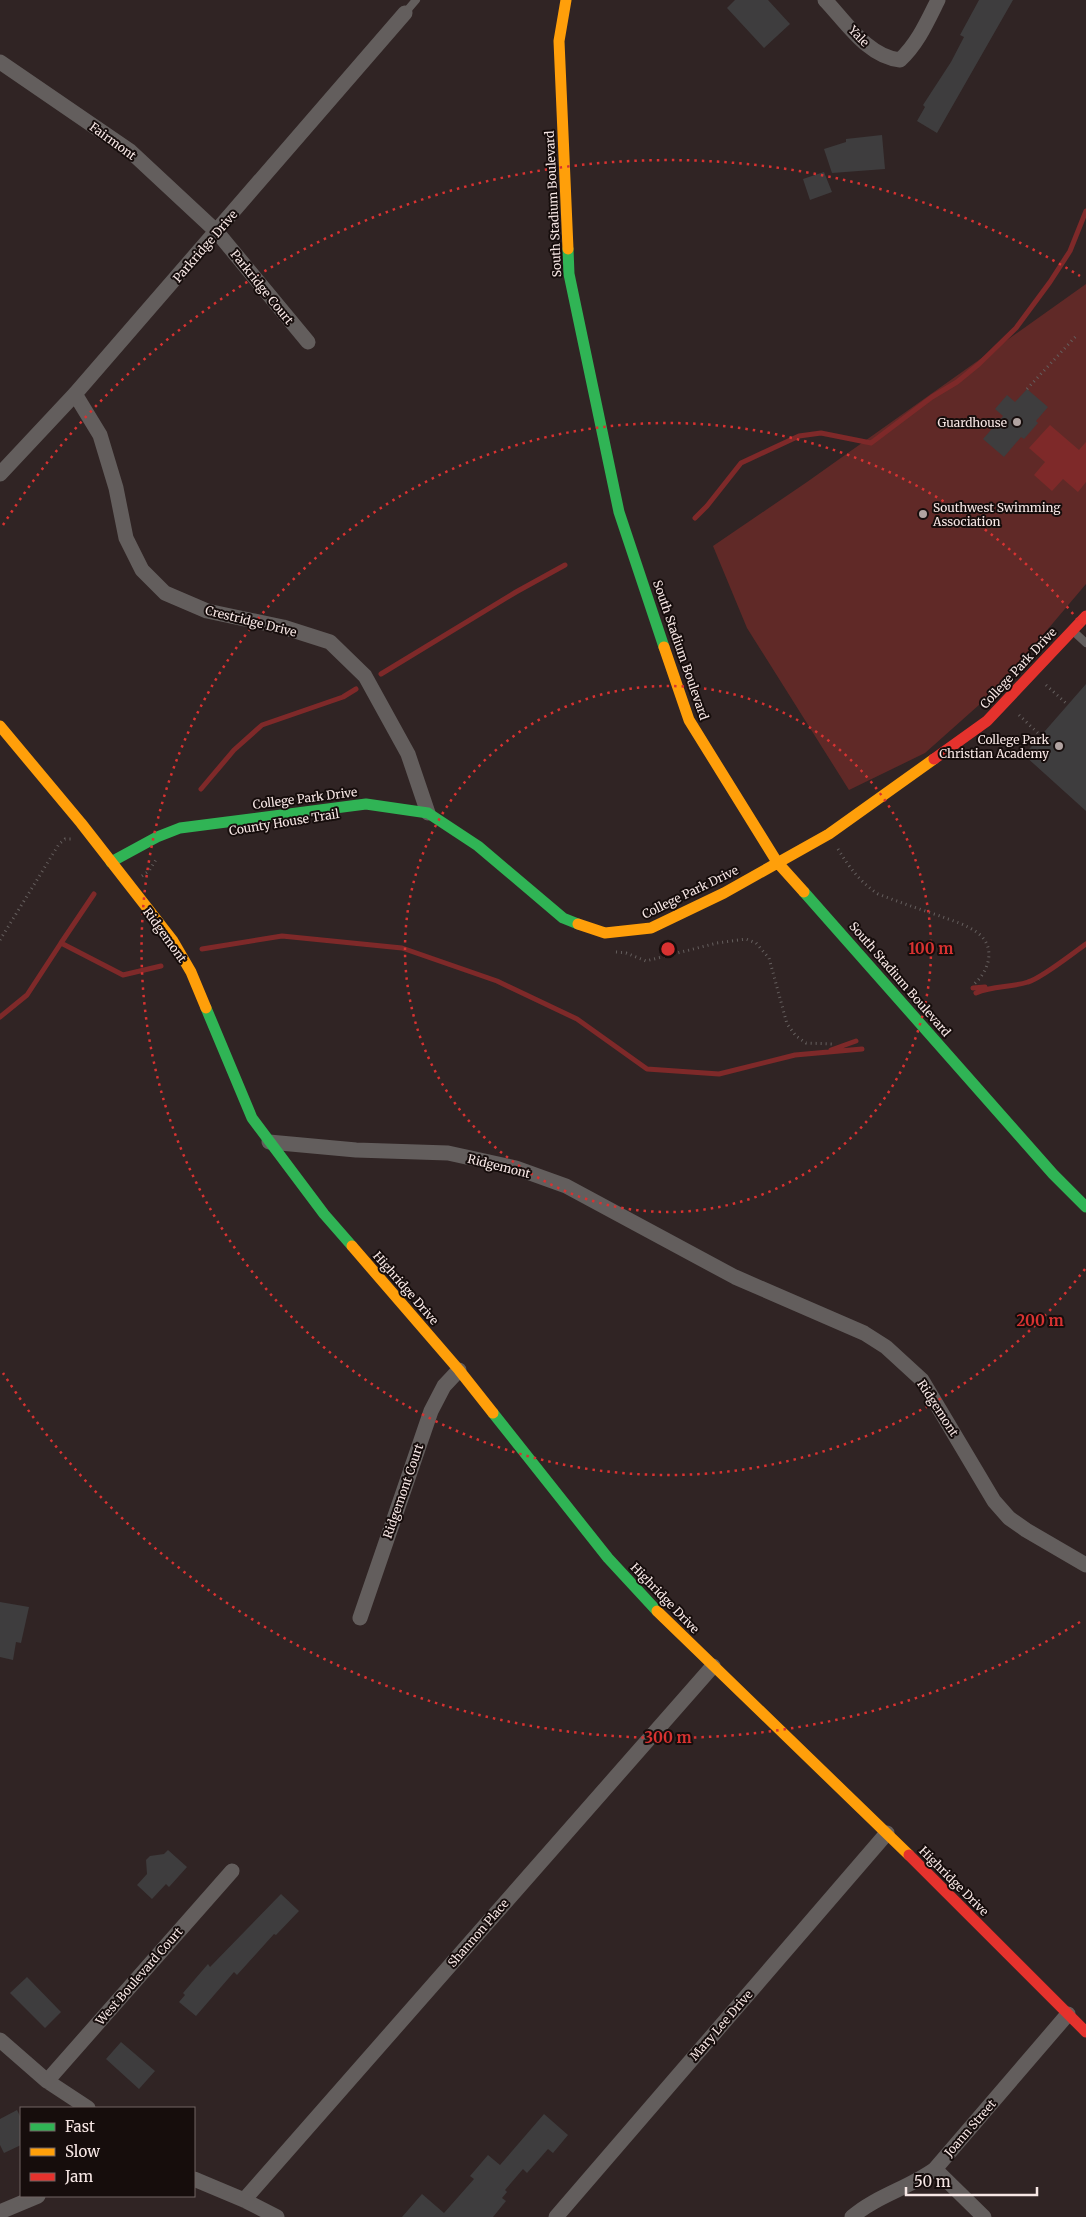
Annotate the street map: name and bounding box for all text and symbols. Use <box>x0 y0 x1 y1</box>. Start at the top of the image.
street label: Yale <box>845 22 873 50</box>
street label: Fairmont <box>87 119 139 163</box>
street label: South Stadium Boulevard <box>542 130 564 278</box>
street label: Parkridge Drive <box>170 207 240 285</box>
street label: Parkridge Court <box>227 247 297 328</box>
place label: Guardhouse <box>938 415 1007 430</box>
marker: Guardhouse <box>1011 416 1023 428</box>
place label: Southwest Swimming Association <box>932 500 1061 529</box>
marker: Southwest Swimming Association <box>917 508 929 520</box>
street label: South Stadium Boulevard <box>650 578 712 722</box>
street label: Crestridge Drive <box>204 602 298 640</box>
street label: College Park Drive <box>977 624 1059 712</box>
place label: College Park Christian Academy <box>939 732 1049 761</box>
marker: College Park Christian Academy <box>1053 740 1065 752</box>
street label: College Park Drive <box>252 784 358 812</box>
street label: County House Trail <box>228 806 340 838</box>
street label: College Park Drive <box>639 862 741 922</box>
street label: Ridgemont <box>140 905 190 966</box>
street label: South Stadium Boulevard <box>846 919 954 1039</box>
text: 100 m <box>909 939 953 958</box>
centre of rings <box>659 940 677 958</box>
street label: Ridgemont <box>466 1151 532 1181</box>
street label: Highridge Drive <box>370 1248 442 1328</box>
text: 200 m <box>1016 1311 1064 1330</box>
street label: Ridgemont <box>914 1377 962 1439</box>
street label: Ridgemont Court <box>380 1441 426 1540</box>
street label: Highridge Drive <box>628 1560 702 1636</box>
text: 300 m <box>644 1728 692 1747</box>
street label: Highridge Drive <box>916 1843 992 1919</box>
street label: Shannon Place <box>444 1896 512 1970</box>
street label: West Boulevard Court <box>92 1924 186 2029</box>
street label: Mary Lee Drive <box>686 1987 756 2063</box>
street label: Joann Street <box>940 2096 999 2160</box>
legend <box>20 2107 195 2197</box>
text: Fast <box>65 2117 95 2136</box>
text: Slow <box>65 2142 100 2161</box>
scale bar <box>906 2164 1037 2196</box>
text: Jam <box>64 2167 93 2186</box>
text: 50 m <box>914 2172 951 2191</box>

